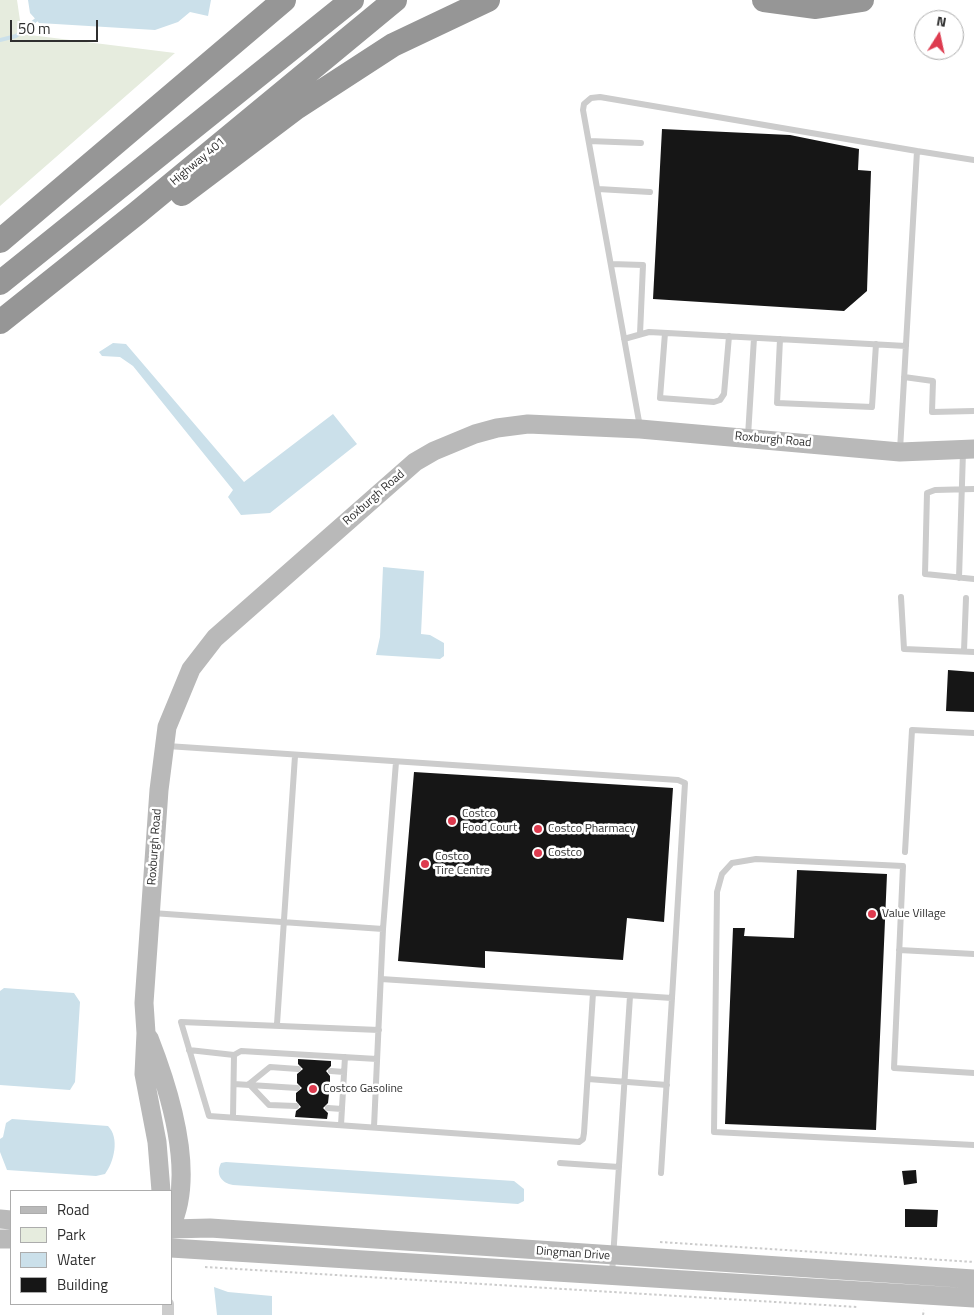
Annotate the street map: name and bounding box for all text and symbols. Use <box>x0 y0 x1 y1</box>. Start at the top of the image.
scale bar <box>12 10 100 42</box>
north arrow <box>914 10 964 60</box>
text: N <box>935 10 948 32</box>
text: 50 m <box>18 17 51 40</box>
street label: Highway 401 <box>168 135 228 189</box>
street label: Roxburgh Road <box>734 429 812 451</box>
street label: Roxburgh Road <box>340 467 408 529</box>
place label: Costco Food Court <box>462 807 517 835</box>
street label: Roxburgh Road <box>145 808 165 886</box>
marker: Costco Food Court <box>446 815 458 827</box>
place label: Costco Pharmacy <box>548 822 635 836</box>
marker: Costco Pharmacy <box>532 823 544 835</box>
place label: Costco <box>548 846 582 860</box>
marker: Costco <box>532 847 544 859</box>
place label: Costco Tire Centre <box>435 850 490 878</box>
marker: Costco Tire Centre <box>419 858 431 870</box>
place label: Value Village <box>882 907 946 921</box>
marker: Value Village <box>866 908 878 920</box>
place label: Costco Gasoline <box>323 1082 403 1096</box>
marker: Costco Gasoline <box>307 1083 319 1095</box>
legend <box>10 1190 172 1305</box>
text: Road <box>57 1198 89 1221</box>
text: Park <box>57 1223 86 1246</box>
street label: Dingman Drive <box>535 1244 611 1264</box>
text: Water <box>57 1248 96 1271</box>
text: Building <box>57 1273 108 1296</box>

